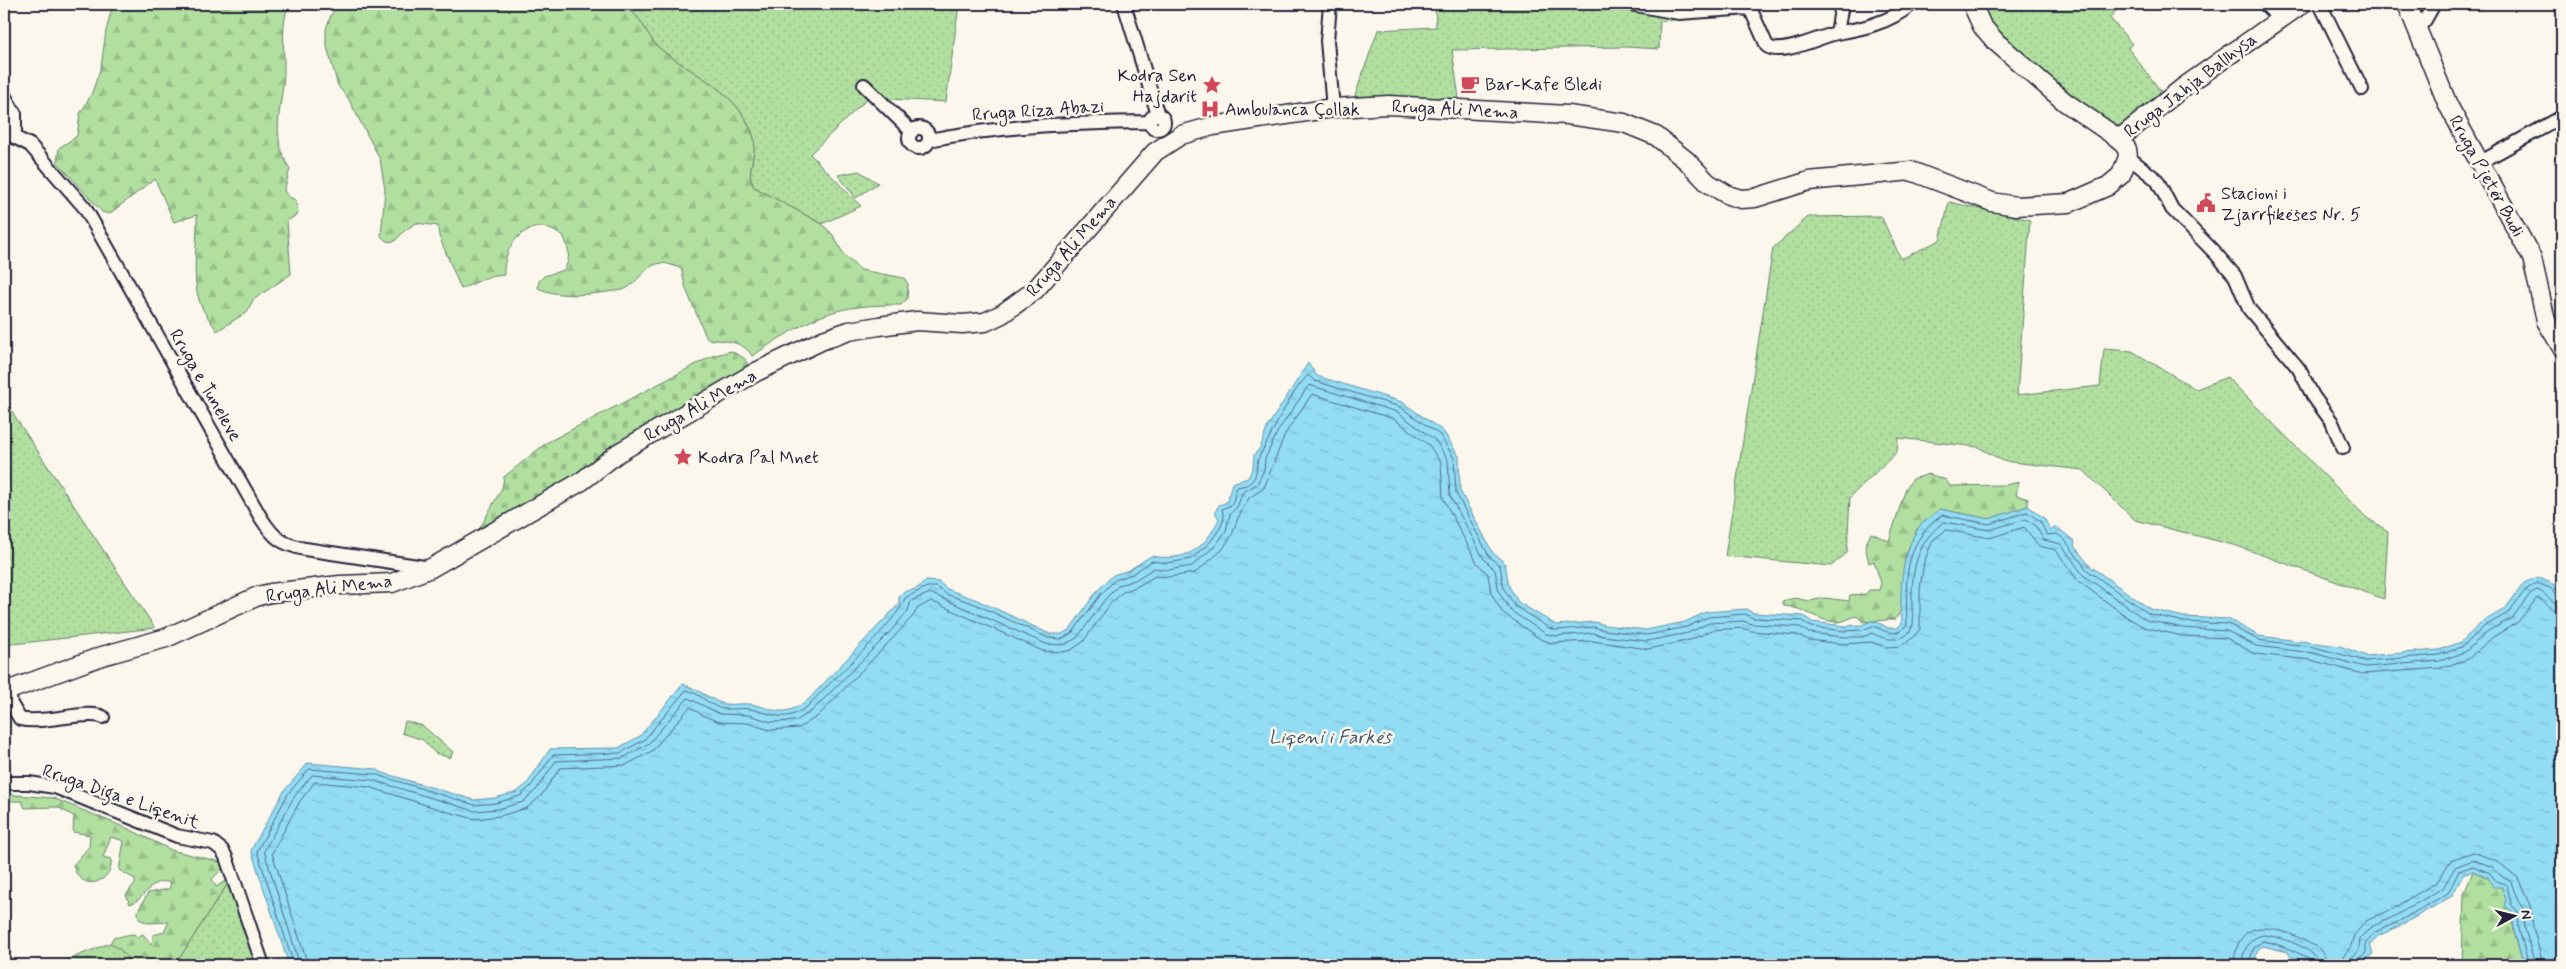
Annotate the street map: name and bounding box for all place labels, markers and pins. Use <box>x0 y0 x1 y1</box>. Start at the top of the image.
place label: Kodra Sen Hajdarit <box>1117 64 1197 109</box>
cafe icon: Bar-Kafe Bledi <box>1459 73 1481 95</box>
place label: Bar-Kafe Bledi <box>1485 73 1602 97</box>
place icon: Kodra Sen Hajdarit <box>1201 74 1223 96</box>
hospital icon: Ambulanca Çollak <box>1199 98 1221 120</box>
place label: Ambulanca Çollak <box>1225 98 1360 122</box>
place label: Stacioni i Zjarrfikëses Nr. 5 <box>2221 182 2361 227</box>
public building icon: Stacioni i Zjarrfikëses Nr. 5 <box>2195 192 2217 214</box>
place icon: Kodra Pal Mnet <box>672 446 694 468</box>
place label: Kodra Pal Mnet <box>698 446 819 470</box>

